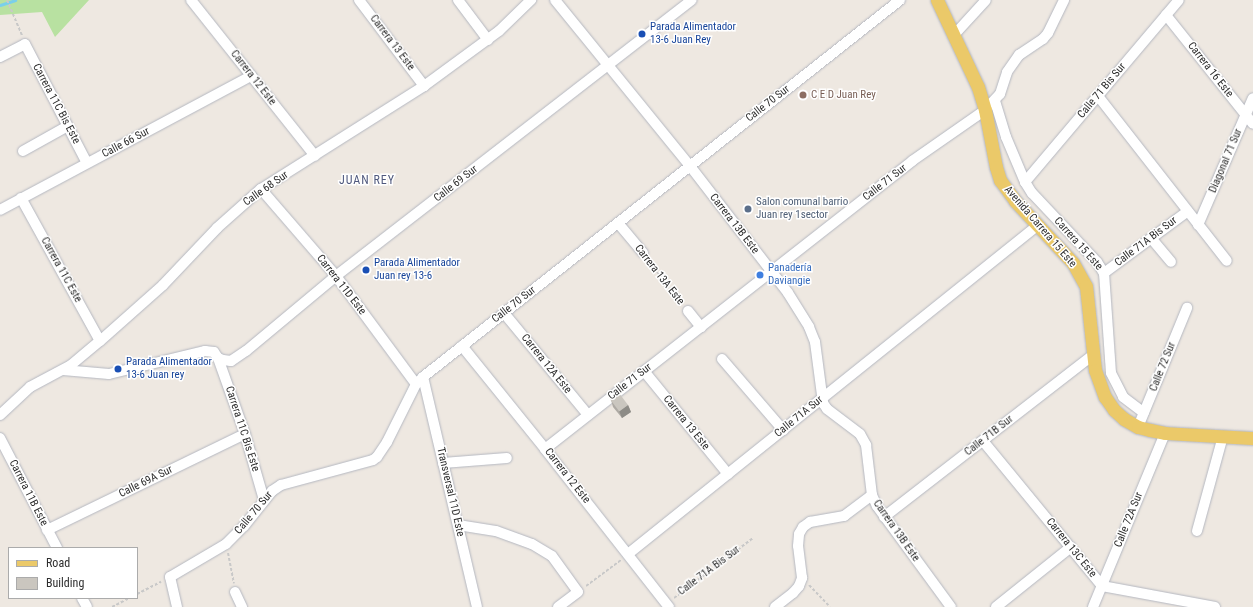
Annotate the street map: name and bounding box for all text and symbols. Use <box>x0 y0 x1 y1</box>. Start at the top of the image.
street label: Carrera 13 Este <box>367 12 417 74</box>
place label: Parada Alimentador 13-6 Juan Rey <box>650 21 736 47</box>
marker: Parada Alimentador 13-6 Juan Rey <box>637 29 647 39</box>
street label: Carrera 16 Este <box>1184 40 1236 100</box>
street label: Carrera 12 Este <box>227 48 279 108</box>
street label: Calle 71 Bis Sur <box>1075 61 1129 121</box>
street label: Carrera 11C Bis Este <box>29 62 83 146</box>
street label: Calle 70 Sur <box>743 83 793 125</box>
place label: C E D Juan Rey <box>811 88 876 102</box>
marker: C E D Juan Rey <box>798 90 808 100</box>
street label: Calle 66 Sur <box>100 125 152 161</box>
street label: Diagonal 71 Sur <box>1207 127 1245 195</box>
street label: Calle 71 Sur <box>860 162 910 204</box>
street label: Calle 69 Sur <box>431 163 481 205</box>
street label: Calle 68 Sur <box>241 169 291 209</box>
district label: JUAN REY <box>339 174 395 188</box>
street label: Avenida Carrera 15 Este <box>1001 184 1079 270</box>
street label: Carrera 13B Este <box>706 191 762 257</box>
place label: Salon comunal barrio Juan rey 1sector <box>756 196 848 222</box>
marker: Salon comunal barrio Juan rey 1sector <box>743 204 753 214</box>
street label: Calle 71A Bis Sur <box>1112 214 1180 270</box>
street label: Carrera 15 Este <box>1051 215 1105 273</box>
street label: Carrera 11C Este <box>38 235 84 305</box>
street label: Carrera 13A Este <box>631 242 687 308</box>
street label: Carrera 11D Este <box>313 252 369 318</box>
place label: Parada Alimentador Juan rey 13-6 <box>374 257 460 283</box>
place label: Panadería Daviangie <box>768 262 812 288</box>
marker: Parada Alimentador Juan rey 13-6 <box>361 265 371 275</box>
marker: Panadería Daviangie <box>755 270 765 280</box>
street label: Calle 70 Sur <box>489 284 539 326</box>
street label: Carrera 12A Este <box>518 332 574 396</box>
street label: Calle 72 Sur <box>1147 340 1179 394</box>
place label: Parada Alimentador 13-6 Juan rey <box>126 356 212 382</box>
street label: Calle 71 Sur <box>605 361 655 403</box>
marker: Parada Alimentador 13-6 Juan rey <box>113 364 123 374</box>
street label: Carrera 11C Bis Este <box>222 385 262 473</box>
street label: Carrera 13 Este <box>660 393 712 453</box>
street label: Calle 71A Sur <box>772 394 826 440</box>
street label: Calle 71B Sur <box>962 413 1016 459</box>
street label: Transversal 11D Este <box>433 446 467 538</box>
street label: Carrera 12 Este <box>541 446 593 506</box>
street label: Carrera 11B Este <box>6 458 50 528</box>
street label: Calle 69A Sur <box>117 463 175 501</box>
street label: Calle 70 Sur <box>232 489 276 537</box>
street label: Calle 72A Sur <box>1112 490 1146 550</box>
street label: Carrera 13B Este <box>870 498 922 564</box>
street label: Carrera 13C Este <box>1043 516 1099 580</box>
street label: Calle 71A Bis Sur <box>675 543 743 599</box>
legend <box>8 547 138 599</box>
text: Road <box>46 556 70 570</box>
text: Building <box>46 576 84 590</box>

